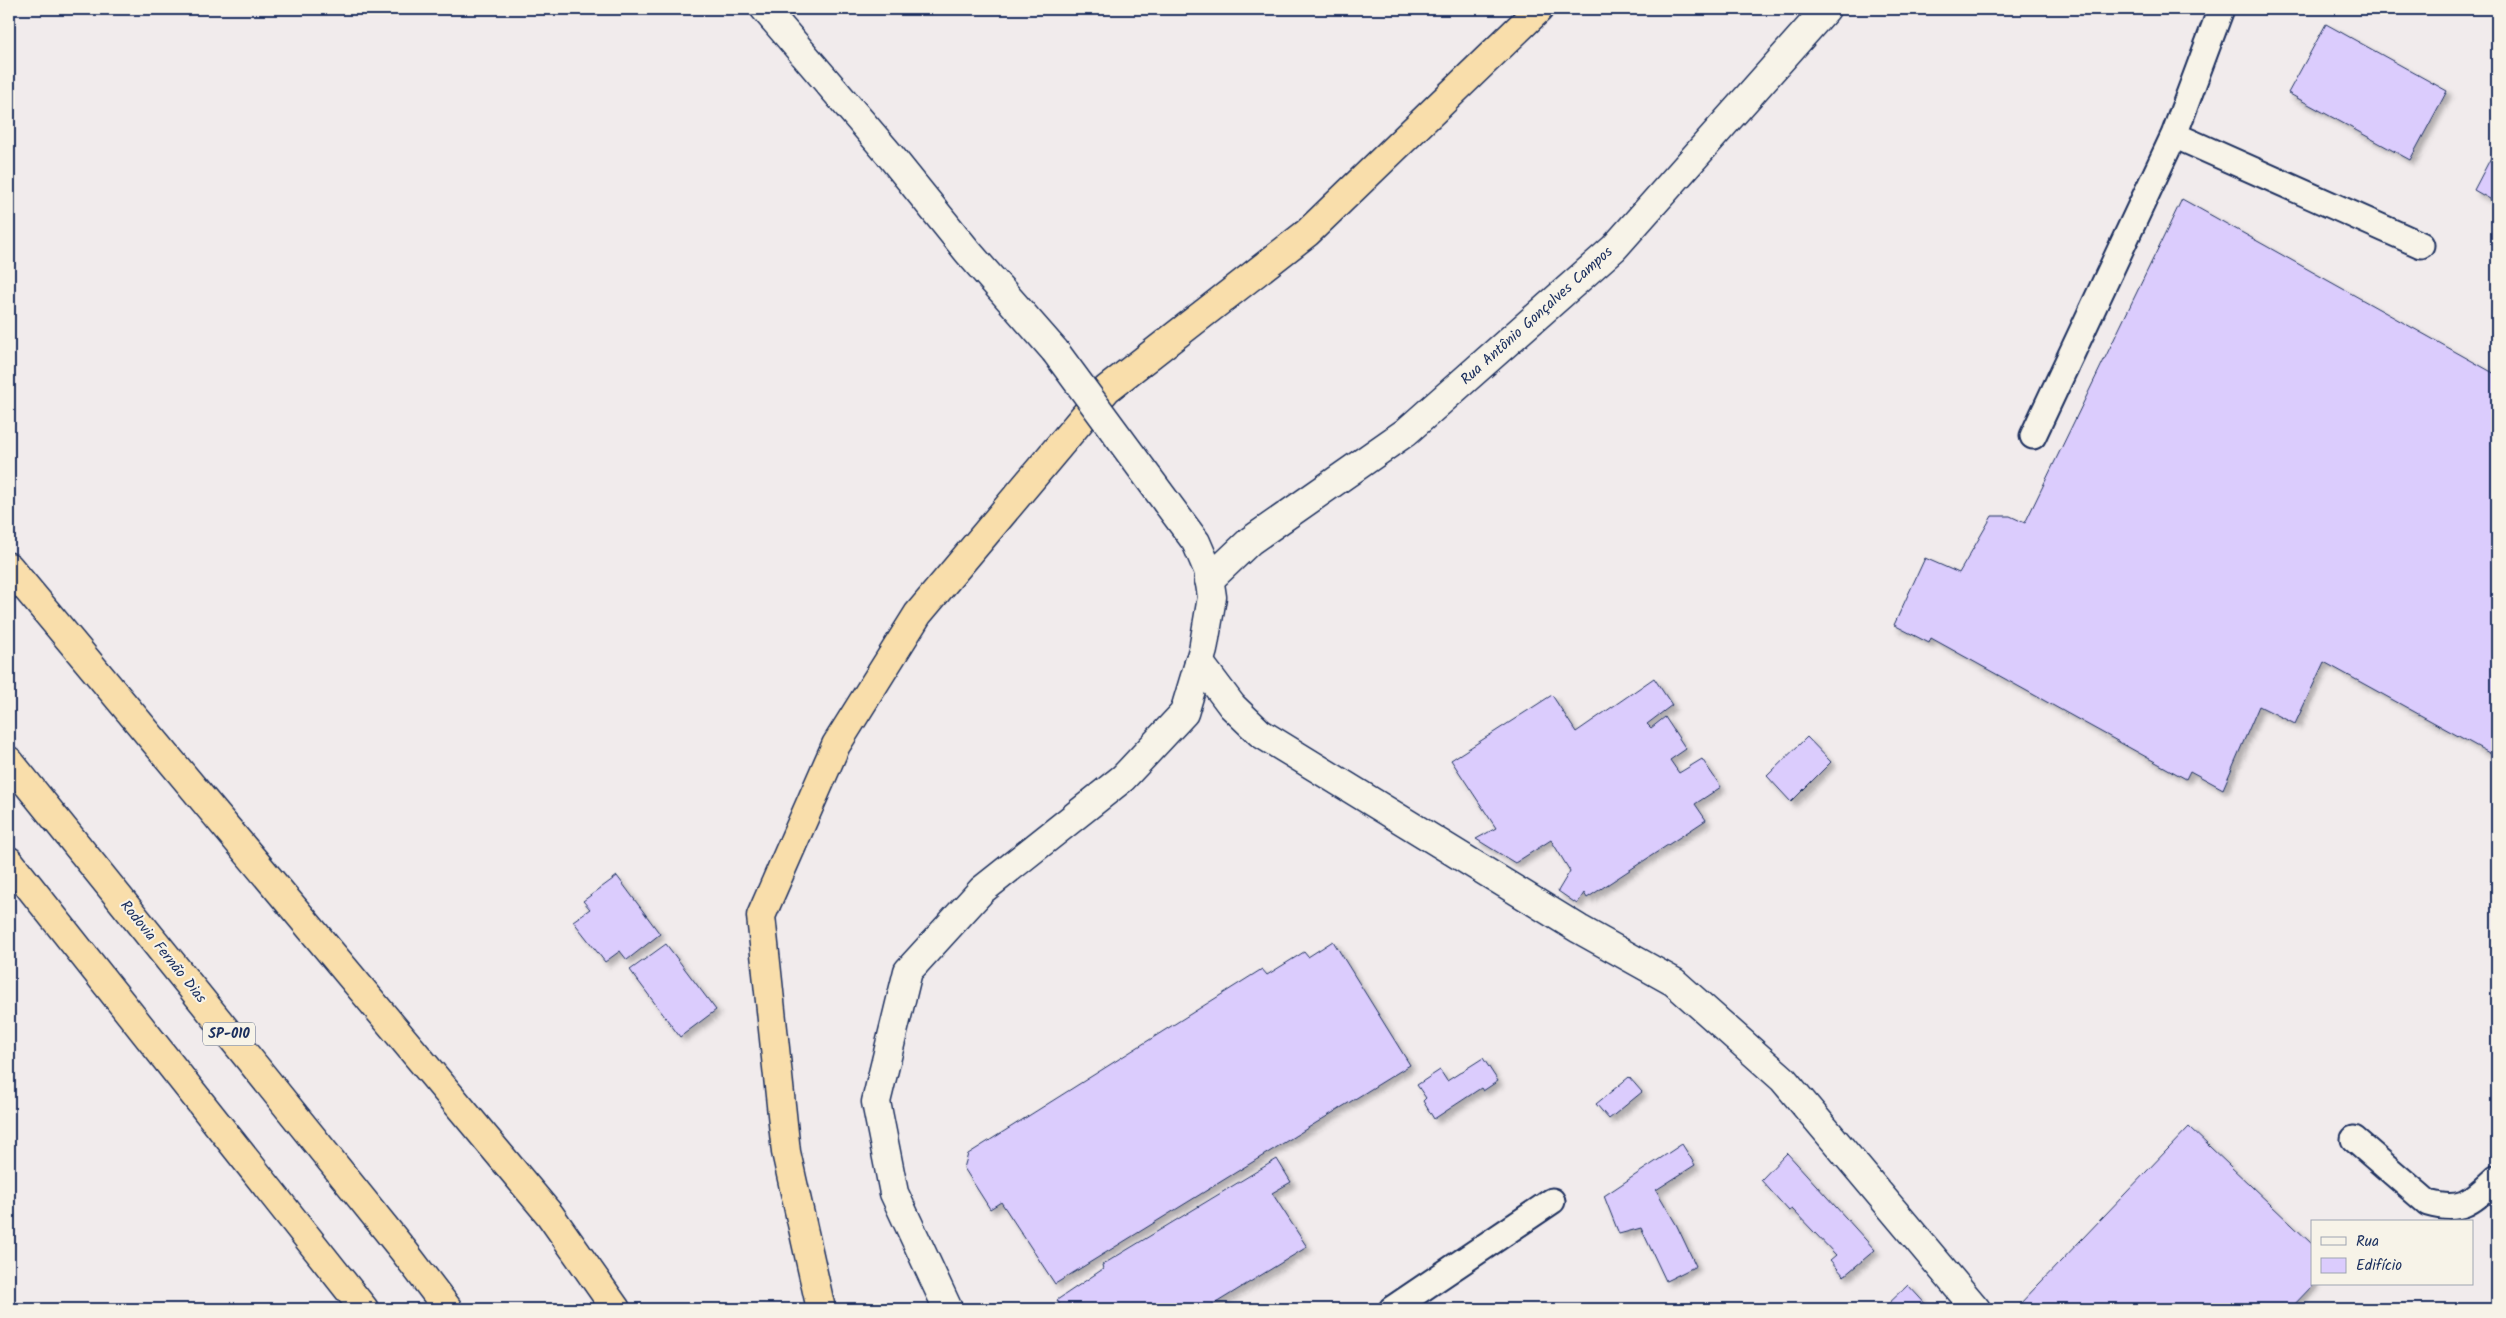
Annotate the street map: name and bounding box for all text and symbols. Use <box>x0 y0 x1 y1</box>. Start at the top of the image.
street label: Rua Antônio Gonçalves Campos <box>1455 240 1619 391</box>
street label: Rodovia Fernão Dias <box>114 895 213 1009</box>
road number: SP-010 <box>203 1022 255 1046</box>
legend <box>2311 1220 2474 1286</box>
text: Rua <box>2356 1230 2379 1254</box>
text: Edifício <box>2356 1254 2402 1278</box>

